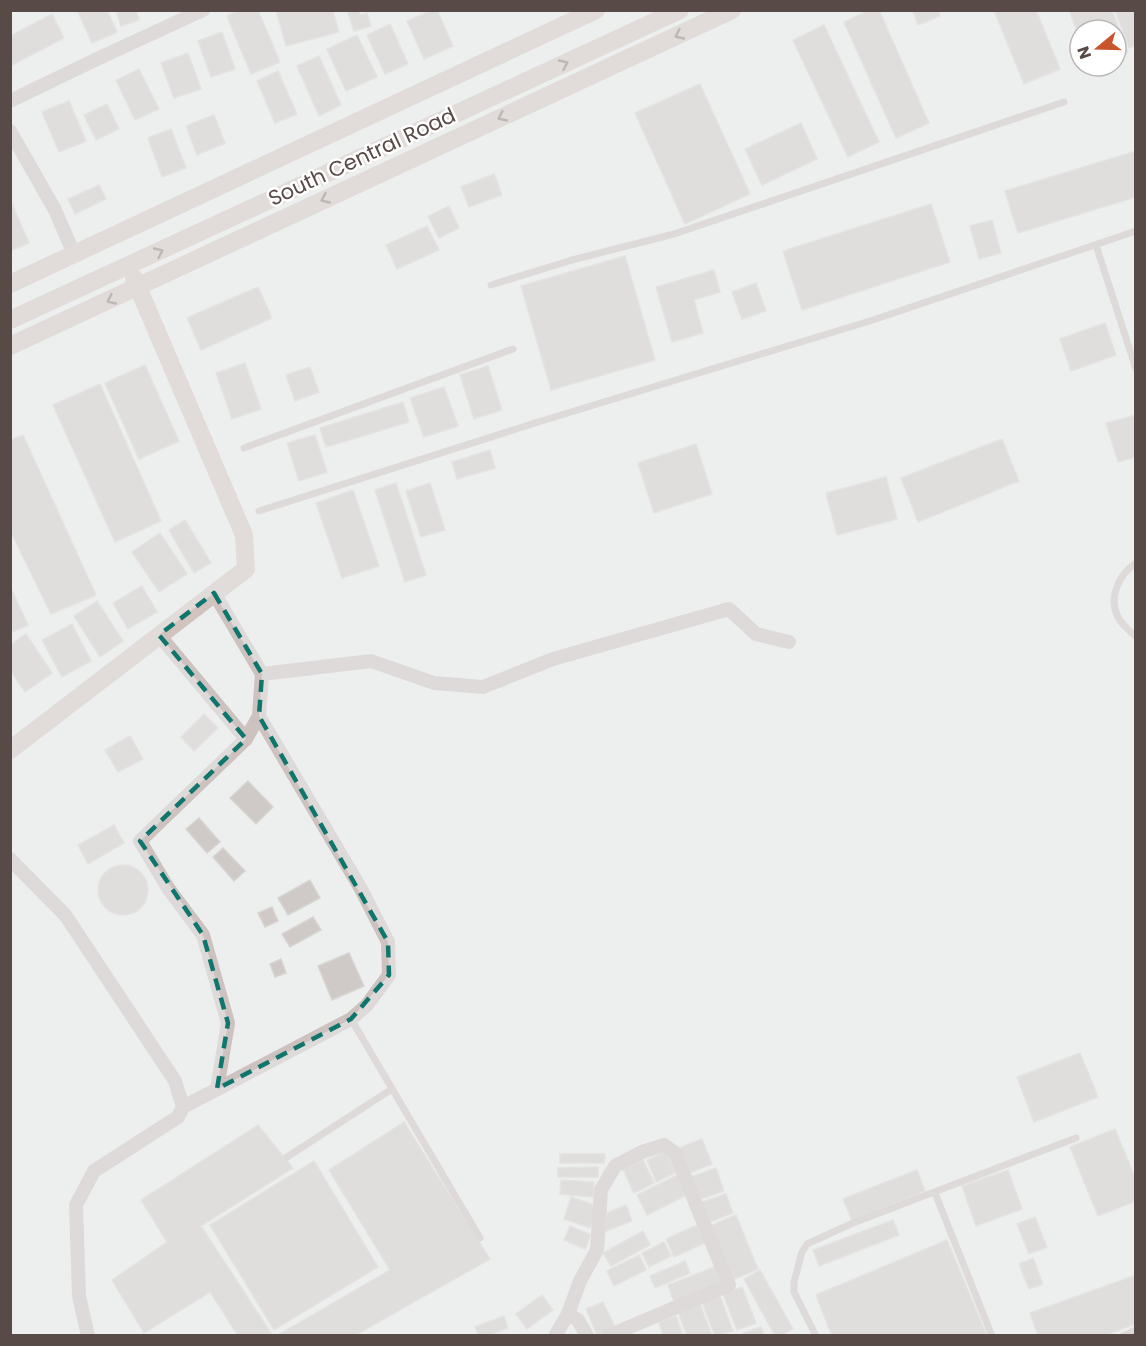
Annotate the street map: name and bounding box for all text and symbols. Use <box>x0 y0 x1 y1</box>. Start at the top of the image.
north arrow <box>1068 18 1128 78</box>
one-way arrow <box>674 28 685 40</box>
text: N <box>1071 43 1097 62</box>
one-way arrow <box>558 59 569 71</box>
street label: South Central Road <box>263 100 460 213</box>
one-way arrow <box>497 109 508 121</box>
one-way arrow <box>321 192 332 204</box>
one-way arrow <box>153 248 164 260</box>
one-way arrow <box>106 293 117 305</box>

